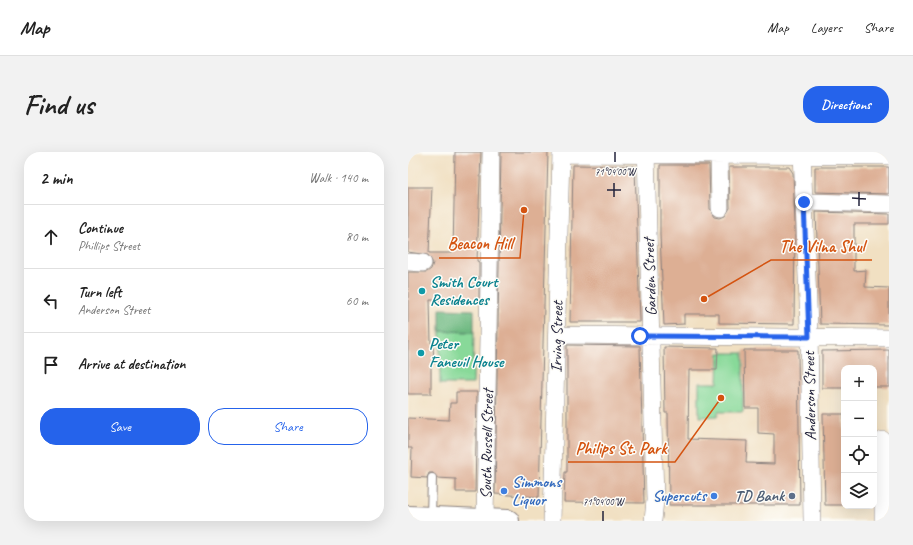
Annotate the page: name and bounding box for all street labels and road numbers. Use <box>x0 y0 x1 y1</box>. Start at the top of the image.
street label: Garden Street <box>639 235 661 316</box>
street label: Irving Street <box>546 299 568 373</box>
street label: Anderson Street <box>799 350 821 441</box>
street label: South Russell Street <box>476 386 498 499</box>

